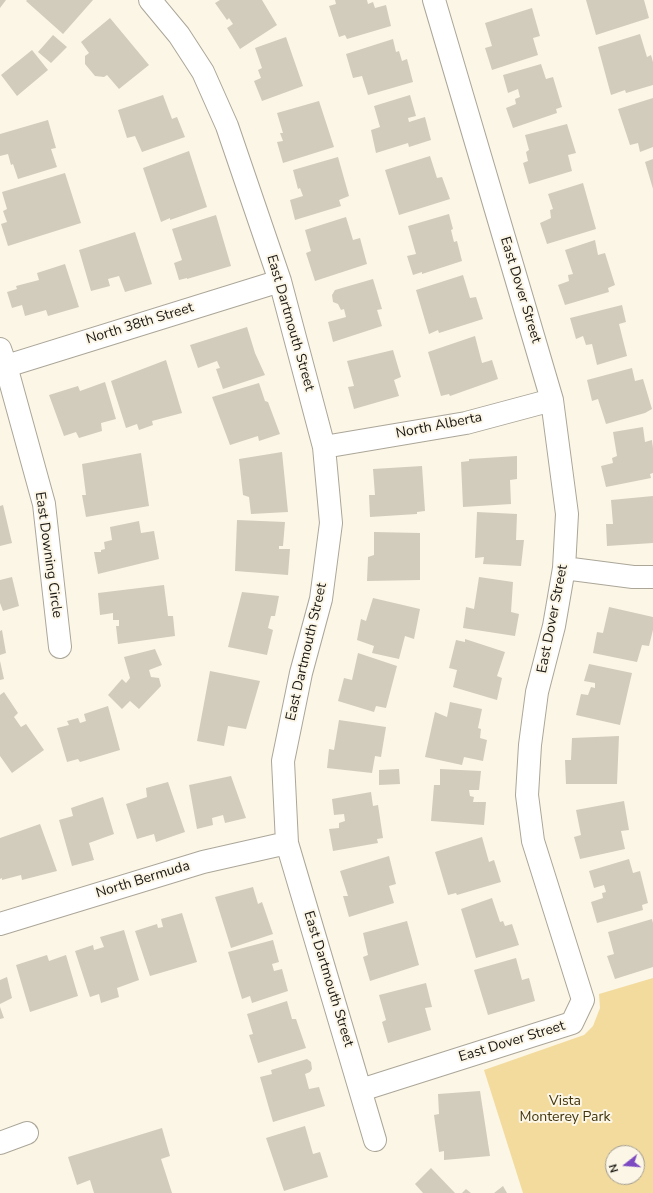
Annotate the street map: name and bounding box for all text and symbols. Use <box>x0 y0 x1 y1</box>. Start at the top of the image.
street label: East Dover Street <box>496 235 544 345</box>
street label: East Dartmouth Street <box>262 253 318 393</box>
street label: North 38th Street <box>84 300 196 348</box>
street label: North Alberta <box>394 409 484 443</box>
street label: East Downing Circle <box>31 491 65 619</box>
street label: East Dover Street <box>534 563 572 675</box>
street label: East Dartmouth Street <box>283 581 331 723</box>
street label: North Bermuda <box>94 858 192 902</box>
street label: East Dartmouth Street <box>299 909 357 1049</box>
street label: East Dover Street <box>457 1018 567 1066</box>
park label: Vista Monterey Park <box>519 1094 611 1126</box>
north arrow <box>605 1145 645 1185</box>
text: N <box>606 1162 622 1174</box>

